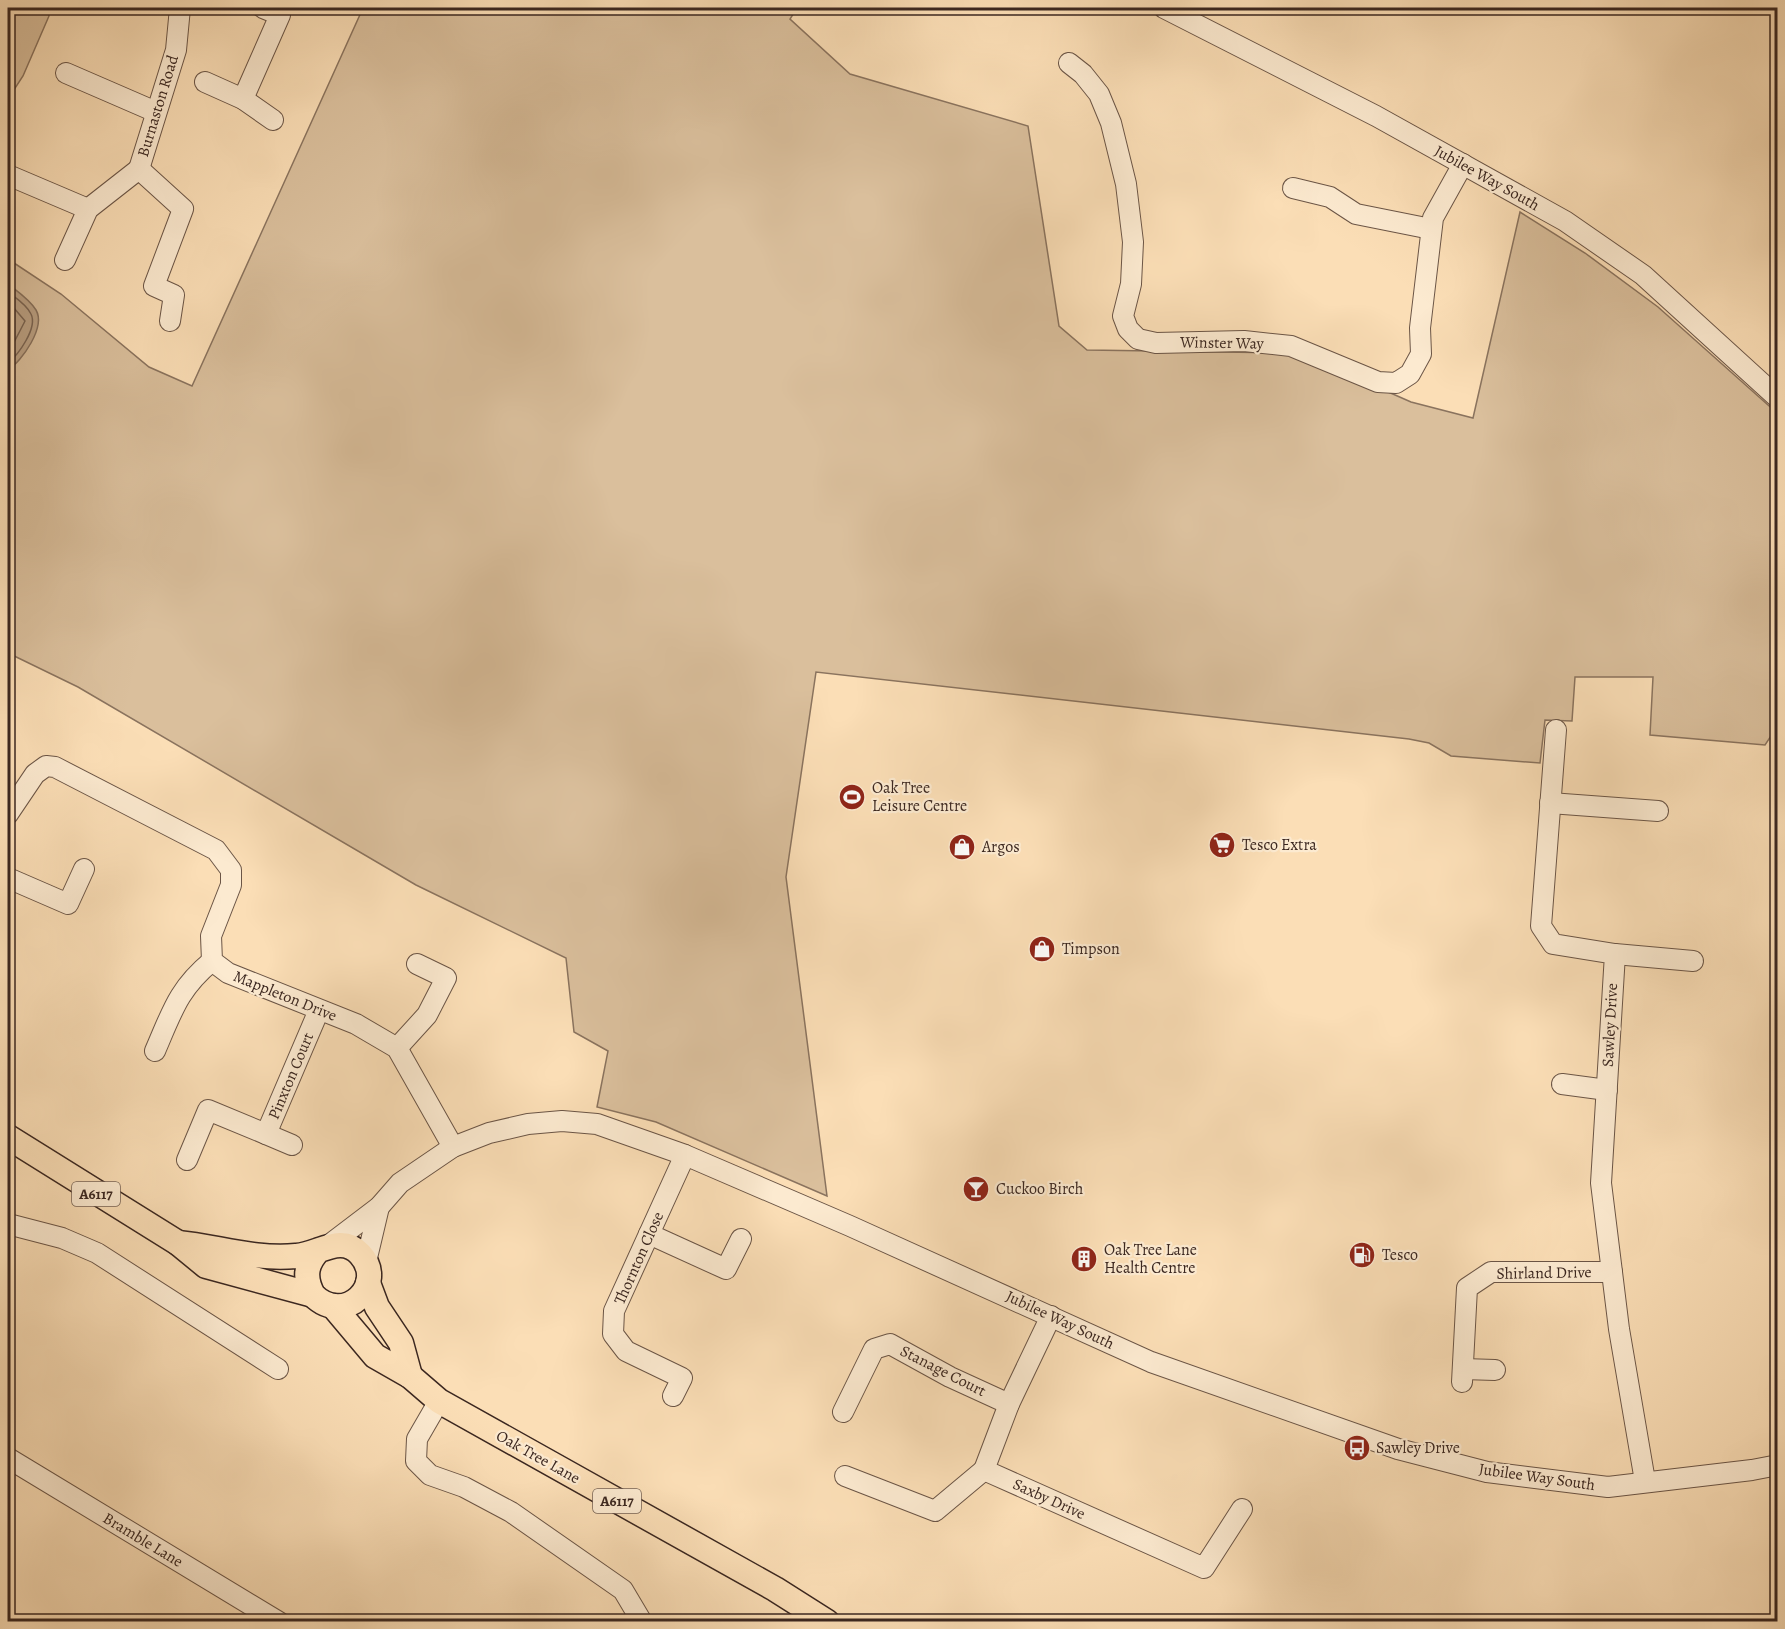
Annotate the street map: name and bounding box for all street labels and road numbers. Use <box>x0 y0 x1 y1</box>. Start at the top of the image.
street label: Burnaston Road <box>132 52 184 160</box>
street label: Jubilee Way South <box>1430 140 1544 216</box>
street label: Winster Way <box>1179 331 1265 355</box>
street label: Mappleton Drive <box>230 965 340 1027</box>
street label: Sawley Drive <box>1597 983 1623 1067</box>
street label: Pinxton Court <box>263 1029 319 1123</box>
road number: A6117 <box>72 1182 120 1206</box>
street label: Thornton Close <box>609 1208 669 1308</box>
street label: Shirland Drive <box>1496 1261 1592 1285</box>
street label: Jubilee Way South <box>1002 1285 1118 1355</box>
street label: Stanage Court <box>896 1340 990 1402</box>
street label: Oak Tree Lane <box>492 1425 584 1489</box>
street label: Jubilee Way South <box>1477 1458 1597 1496</box>
street label: Saxby Drive <box>1009 1473 1089 1525</box>
road number: A6117 <box>593 1489 641 1513</box>
street label: Bramble Lane <box>99 1507 187 1573</box>

